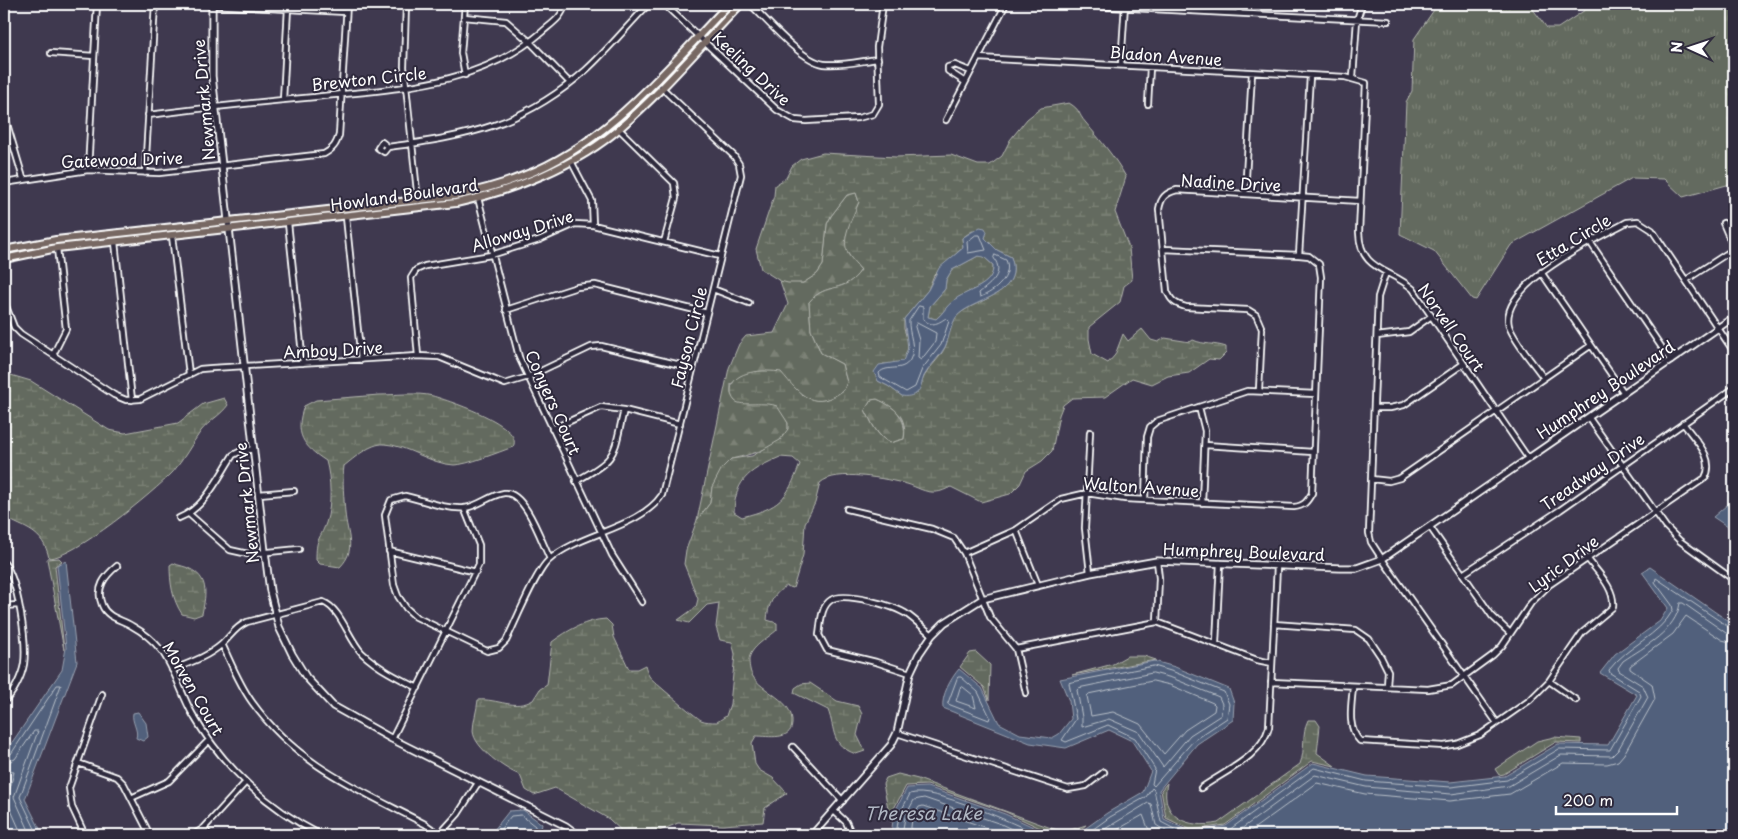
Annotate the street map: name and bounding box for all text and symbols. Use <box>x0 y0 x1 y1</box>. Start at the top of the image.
north arrow <box>1666 22 1716 72</box>
street label: Keeling Drive <box>707 25 797 111</box>
street label: Newmark Drive <box>186 38 220 162</box>
street label: Bladon Avenue <box>1109 39 1223 71</box>
text: N <box>1666 41 1687 53</box>
street label: Brewton Circle <box>310 60 428 96</box>
street label: Gatewood Drive <box>61 145 183 173</box>
street label: Nadine Drive <box>1180 167 1282 197</box>
street label: Howland Boulevard <box>329 172 480 216</box>
street label: Alloway Drive <box>468 203 576 257</box>
street label: Etta Circle <box>1531 207 1615 271</box>
street label: Norvell Court <box>1413 278 1492 376</box>
street label: Fayson Circle <box>664 284 712 390</box>
street label: Amboy Drive <box>282 334 384 364</box>
street label: Humphrey Boulevard <box>1531 334 1679 444</box>
street label: Conyers Court <box>520 346 588 459</box>
street label: Treadway Drive <box>1535 426 1649 516</box>
street label: Newmark Drive <box>228 441 264 565</box>
street label: Walton Avenue <box>1082 470 1200 502</box>
street label: Lyric Drive <box>1523 529 1603 597</box>
street label: Humphrey Boulevard <box>1163 536 1326 566</box>
street label: Morven Court <box>157 636 231 740</box>
scale bar <box>1556 784 1677 816</box>
text: 200 m <box>1563 788 1613 811</box>
water label: Theresa Lake <box>864 799 983 826</box>

